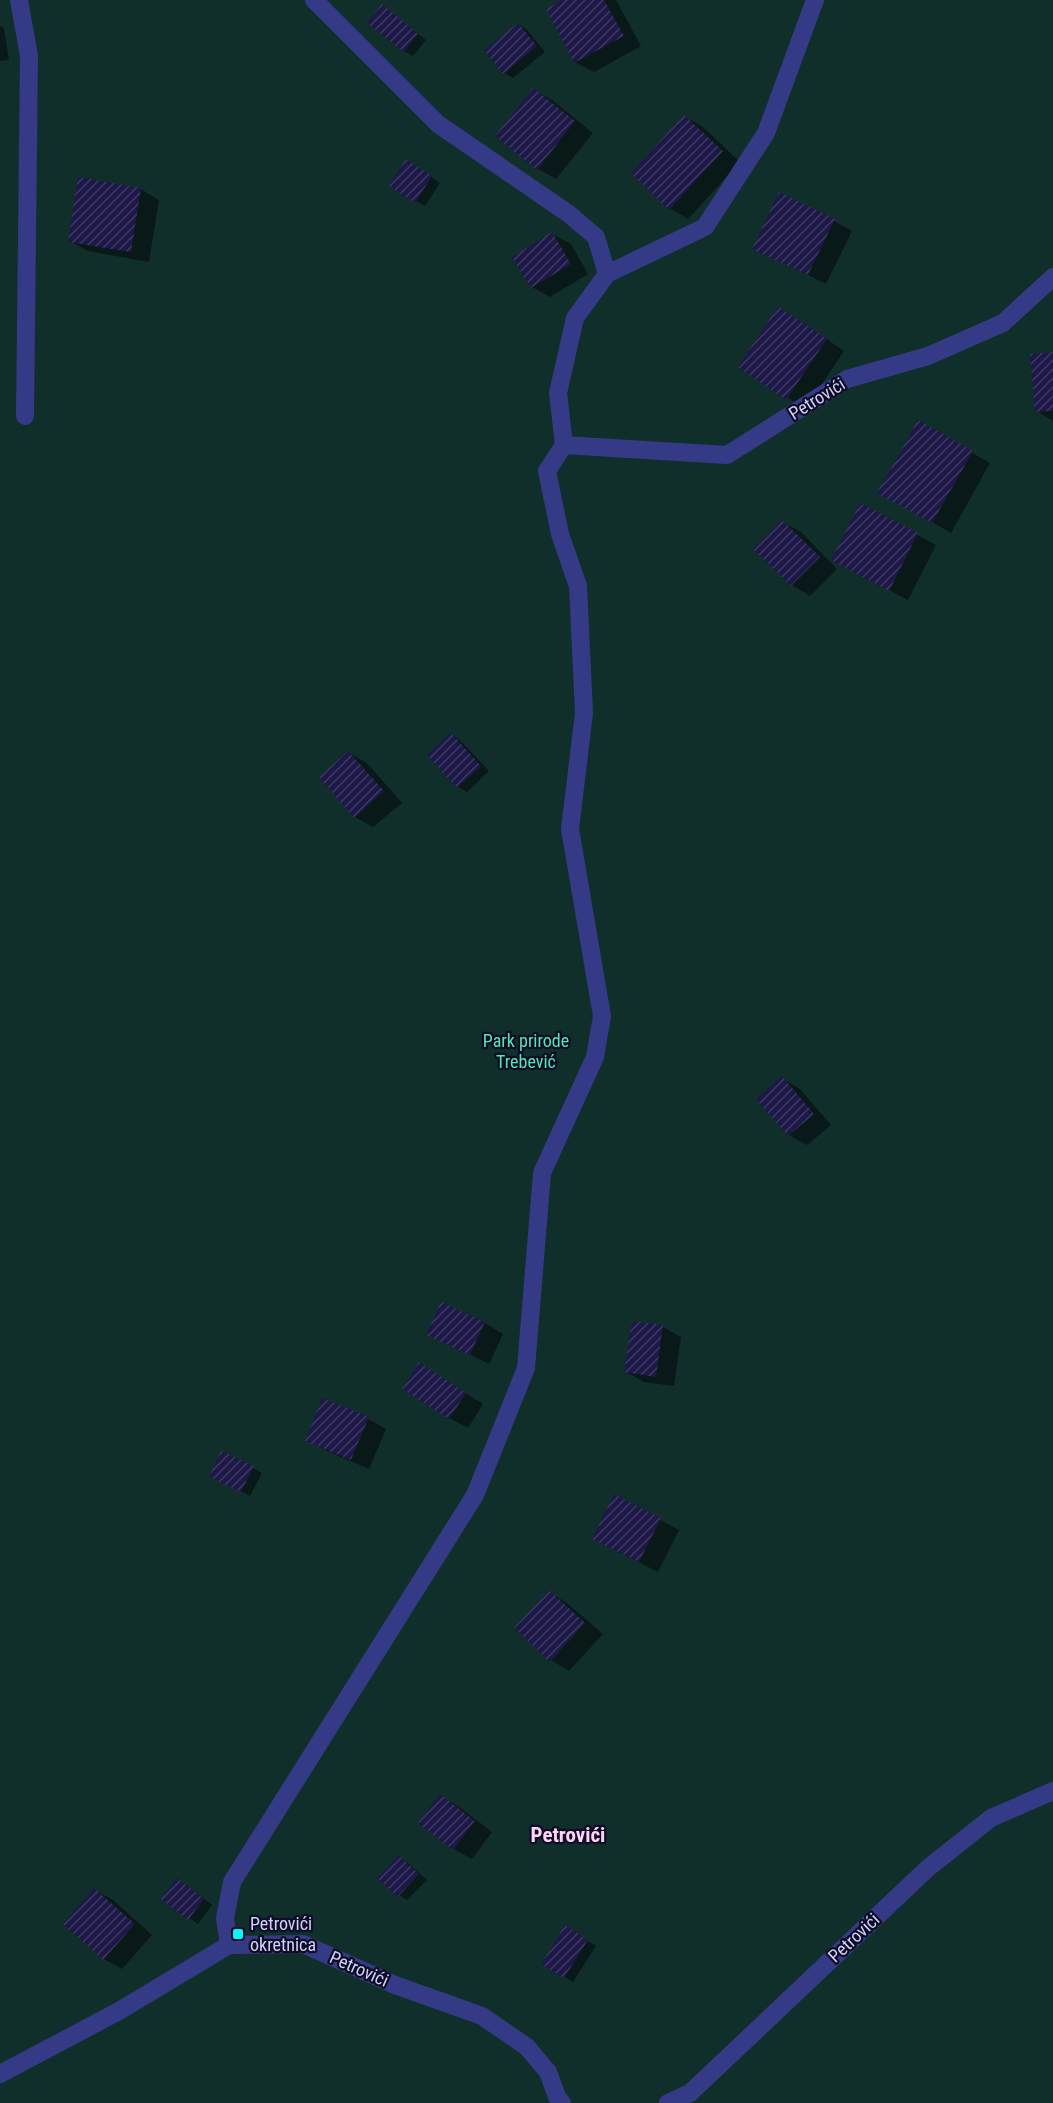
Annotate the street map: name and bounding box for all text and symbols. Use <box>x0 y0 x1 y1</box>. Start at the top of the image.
street label: Petrovići <box>785 373 849 424</box>
park label: Park prirode Trebević <box>483 1030 569 1072</box>
district label: Petrovići <box>531 1823 605 1847</box>
street label: Petrovići <box>824 1909 884 1966</box>
place label: Petrovići okretnica <box>250 1913 316 1955</box>
marker: Petrovići okretnica <box>231 1927 245 1941</box>
street label: Petrovići <box>327 1946 392 1991</box>

